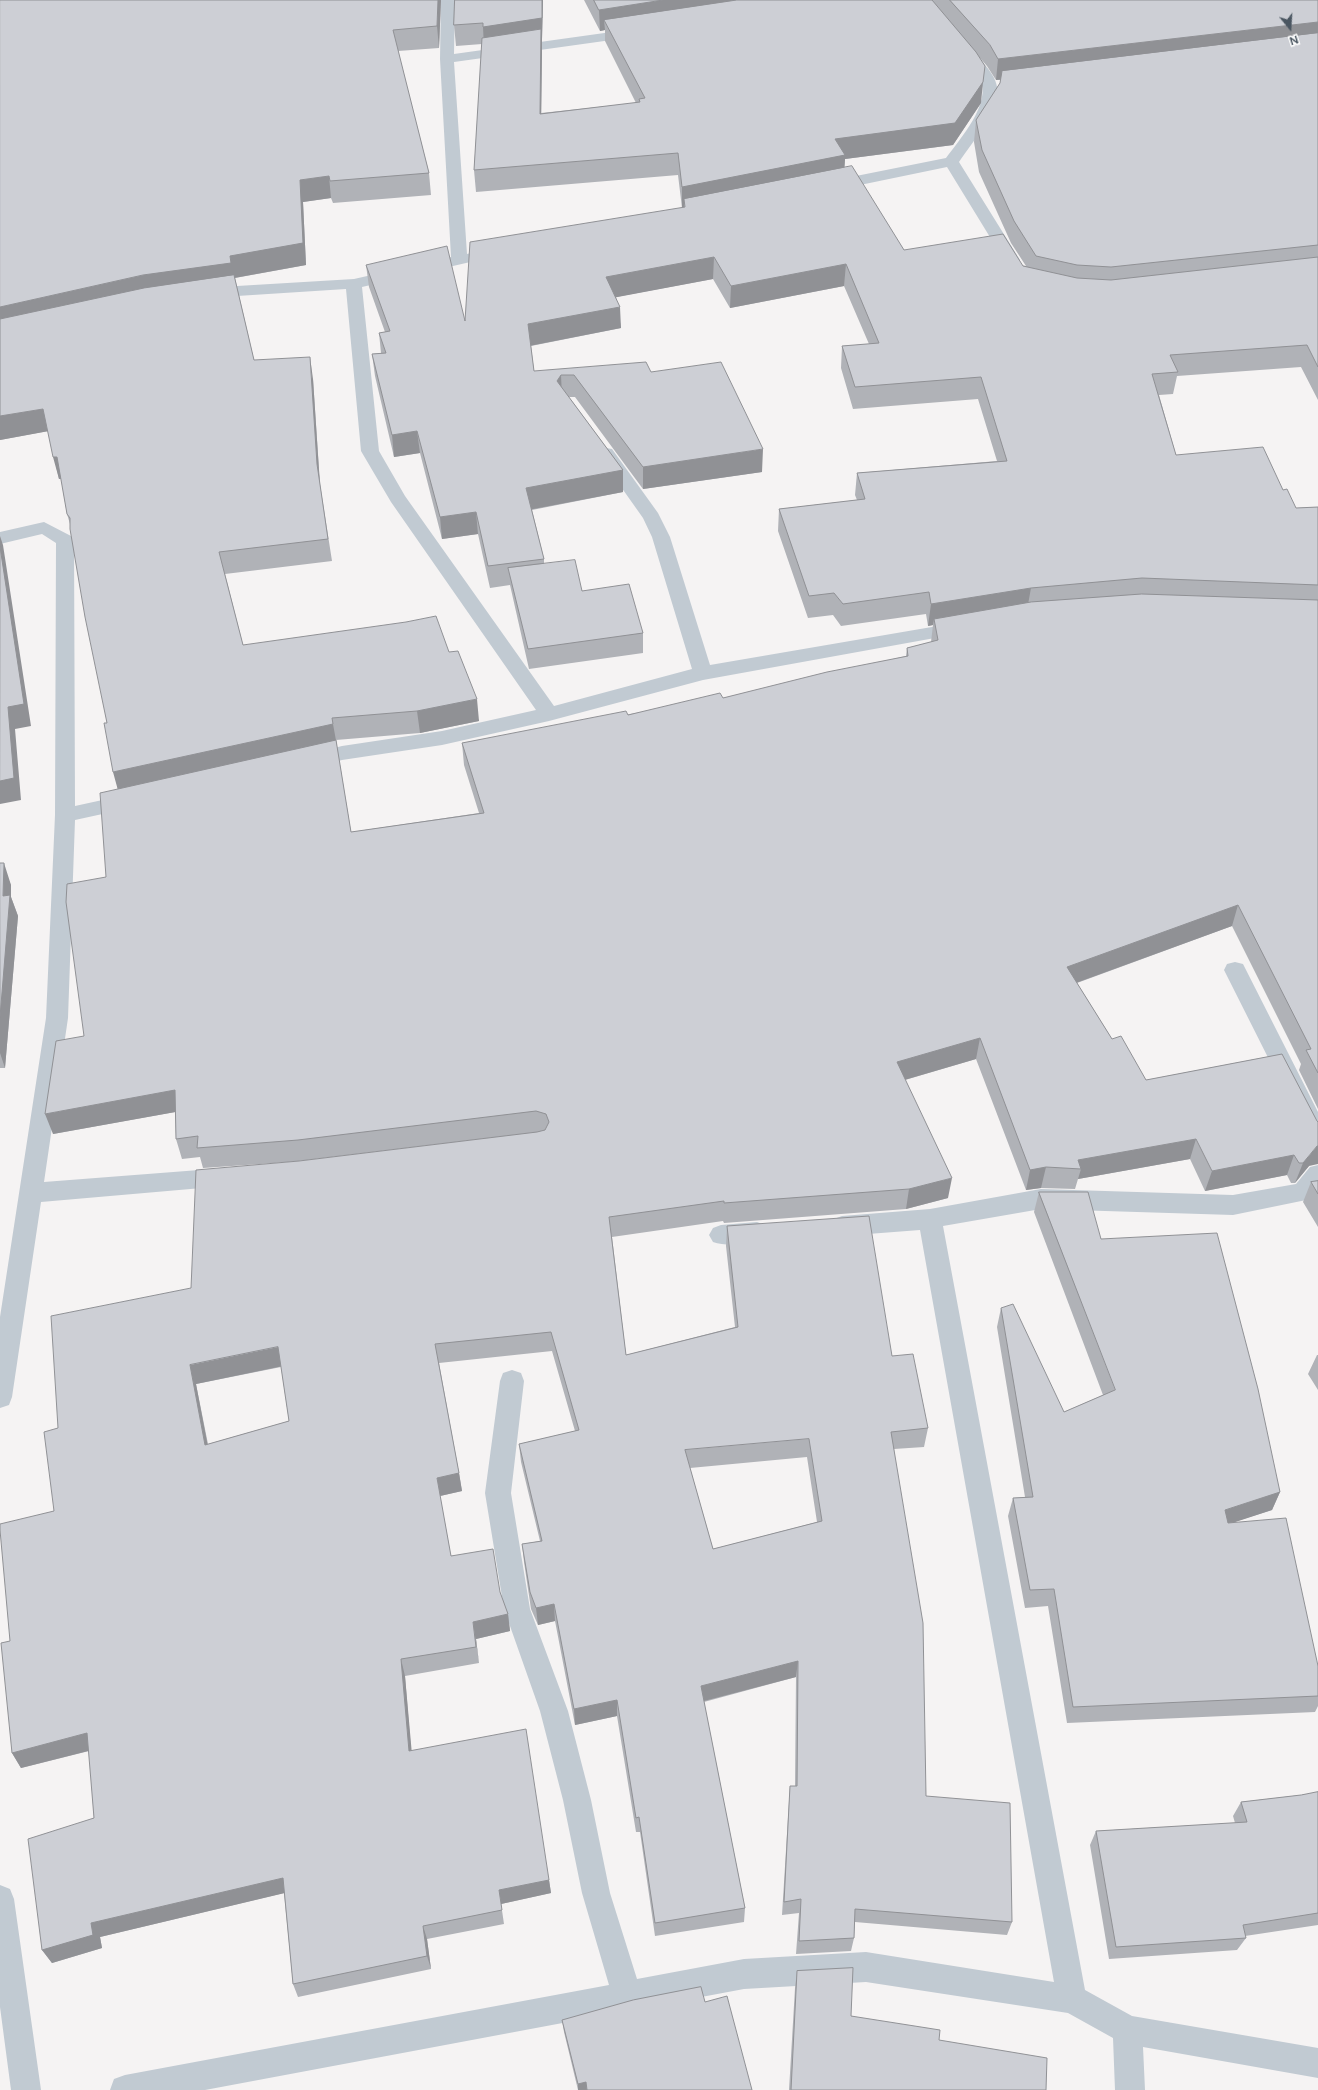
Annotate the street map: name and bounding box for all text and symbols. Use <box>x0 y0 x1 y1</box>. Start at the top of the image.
north arrow <box>1270 8 1310 48</box>
text: N <box>1288 32 1300 47</box>

